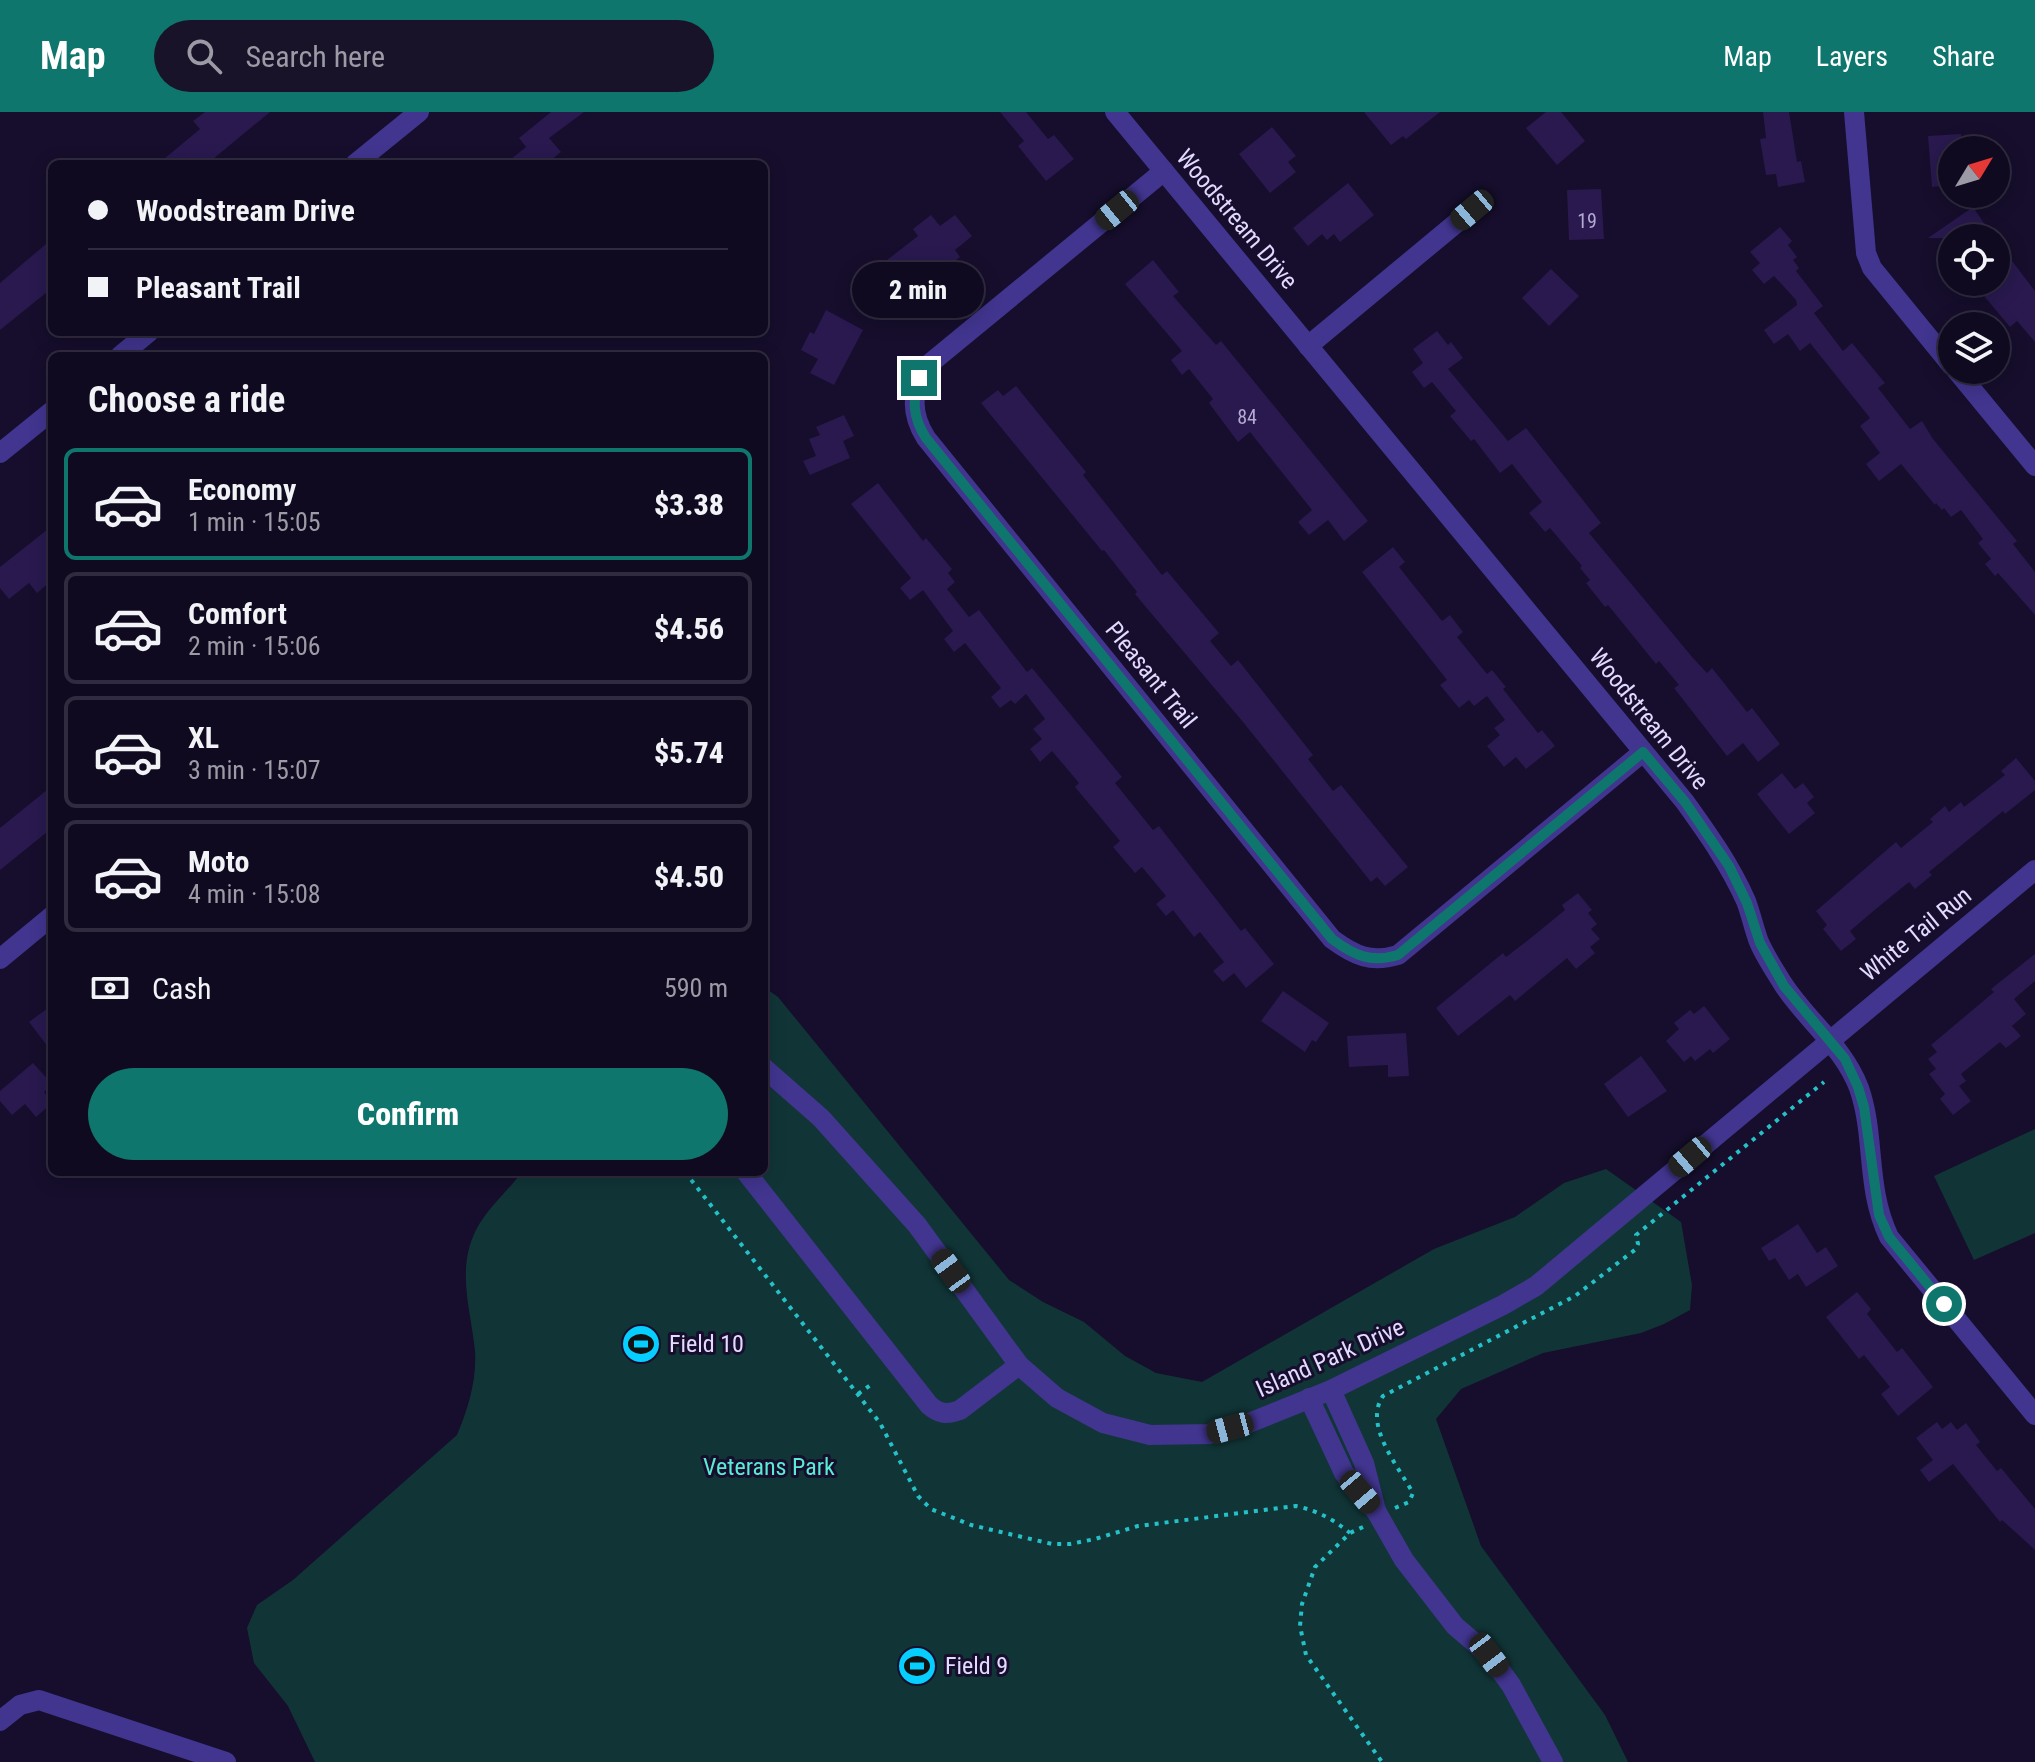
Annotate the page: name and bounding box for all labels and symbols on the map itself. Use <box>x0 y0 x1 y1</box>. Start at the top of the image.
north arrow <box>1938 136 2010 208</box>
street label: Woodstream Drive <box>1171 144 1303 294</box>
car <box>1446 185 1498 235</box>
car <box>1091 186 1143 234</box>
house number: 19 <box>1577 209 1597 233</box>
callout: 2 min <box>853 262 985 318</box>
route end <box>901 360 937 396</box>
house number: 84 <box>1237 405 1257 429</box>
street label: Pleasant Trail <box>1100 616 1202 734</box>
street label: Woodstream Drive <box>1584 643 1714 795</box>
street label: White Tail Run <box>1855 881 1977 987</box>
car <box>1664 1132 1716 1182</box>
car <box>927 1245 975 1297</box>
route start <box>1926 1286 1962 1322</box>
street label: Island Park Drive <box>1252 1313 1408 1403</box>
sports icon: Field 10 <box>620 1323 662 1365</box>
place label: Field 10 <box>669 1330 744 1358</box>
car <box>1204 1410 1256 1446</box>
park label: Veterans Park <box>703 1453 835 1481</box>
car <box>1335 1466 1385 1518</box>
car <box>1465 1629 1513 1681</box>
sports icon: Field 9 <box>896 1645 938 1687</box>
place label: Field 9 <box>945 1652 1008 1680</box>

